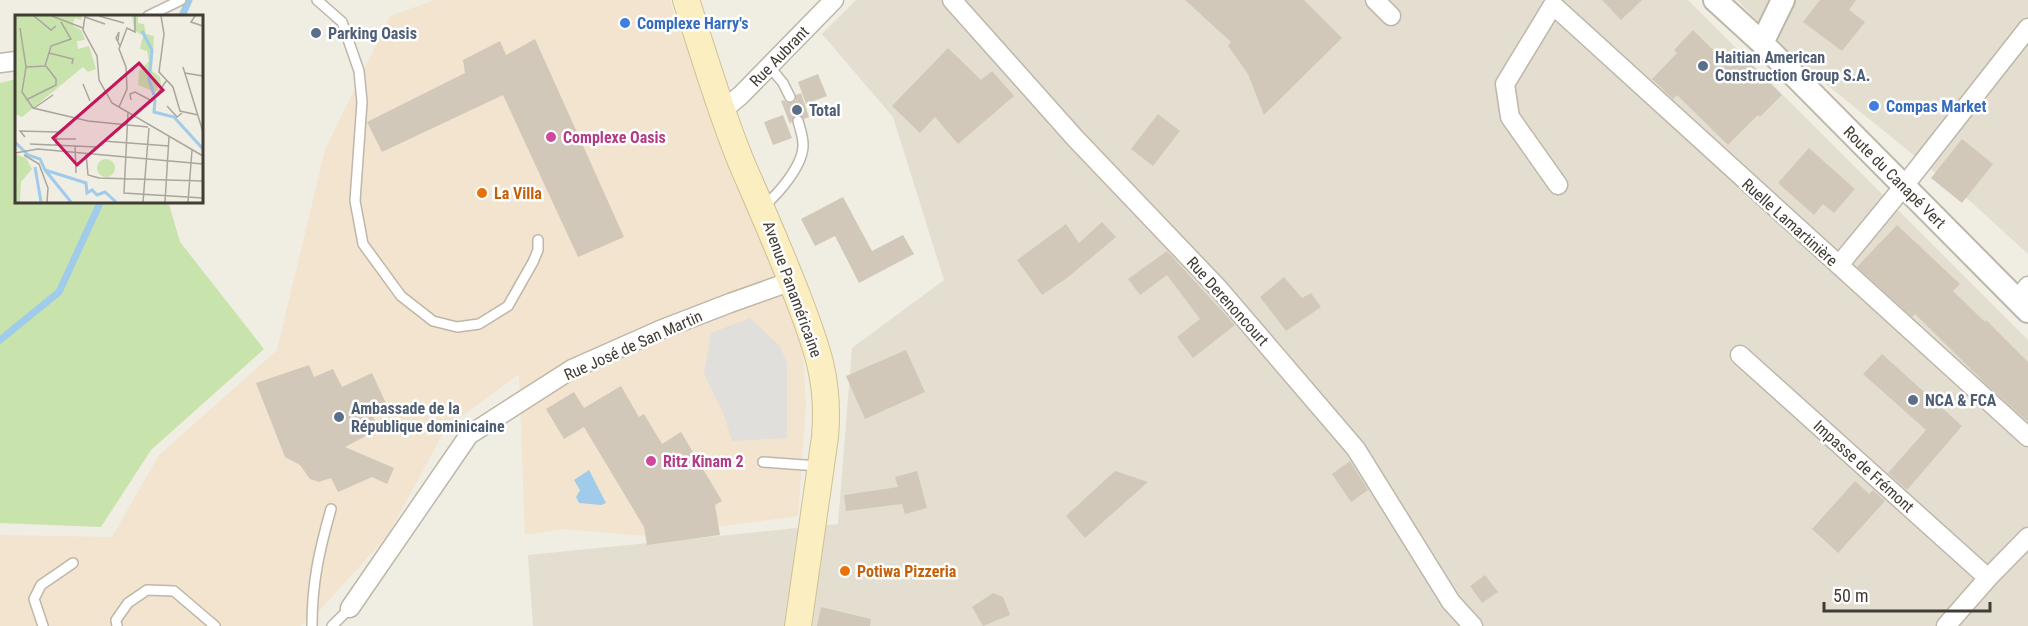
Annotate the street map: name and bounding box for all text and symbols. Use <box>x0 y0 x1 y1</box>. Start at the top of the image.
place label: Complexe Harry's <box>637 14 748 33</box>
inset map <box>15 15 202 202</box>
marker: Complexe Harry's <box>618 16 632 30</box>
street label: Rue Aubrant <box>746 22 813 91</box>
place label: Parking Oasis <box>328 24 417 43</box>
marker: Parking Oasis <box>309 26 323 40</box>
place label: Haitian American Construction Group S.A. <box>1715 48 1870 85</box>
marker: Haitian American Construction Group S.A. <box>1696 59 1710 73</box>
place label: Compas Market <box>1886 97 1986 116</box>
marker: Compas Market <box>1867 99 1881 113</box>
place label: Total <box>809 101 841 120</box>
marker: Total <box>790 103 804 117</box>
street label: Route du Canapé Vert <box>1840 122 1950 233</box>
place label: Complexe Oasis <box>563 128 666 147</box>
marker: Complexe Oasis <box>544 130 558 144</box>
street label: Ruelle Lamartinière <box>1738 174 1841 270</box>
place label: La Villa <box>494 184 542 203</box>
marker: La Villa <box>475 186 489 200</box>
street label: Avenue Panaméricaine <box>759 218 826 360</box>
street label: Rue Derenoncourt <box>1183 253 1273 350</box>
street label: Rue José de San Martin <box>561 306 705 384</box>
place label: NCA & FCA <box>1925 391 1997 410</box>
marker: NCA & FCA <box>1906 393 1920 407</box>
place label: Ambassade de la République dominicaine <box>351 399 505 436</box>
marker: Ambassade de la République dominicaine <box>332 410 346 424</box>
street label: Impasse de Frémont <box>1809 416 1918 517</box>
place label: Ritz Kinam 2 <box>663 452 744 471</box>
marker: Ritz Kinam 2 <box>644 454 658 468</box>
place label: Potiwa Pizzeria <box>857 562 957 581</box>
marker: Potiwa Pizzeria <box>838 564 852 578</box>
scale bar <box>1824 575 1990 613</box>
text: 50 m <box>1833 585 1868 606</box>

